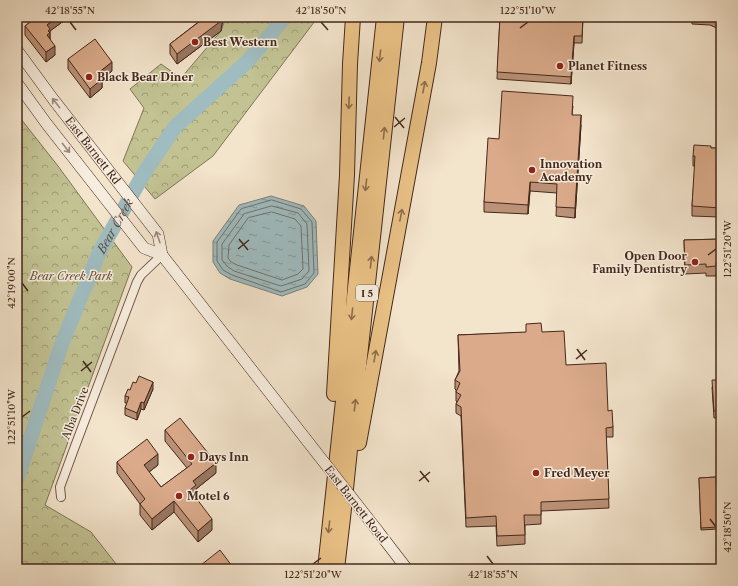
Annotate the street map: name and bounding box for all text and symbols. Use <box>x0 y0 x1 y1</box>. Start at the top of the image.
text: 42°18'55"N <box>45 4 95 17</box>
text: 42°18'50"N <box>296 4 346 17</box>
text: 122°51'10"W <box>500 4 557 17</box>
place label: Best Western <box>203 35 278 49</box>
marker: Best Western <box>190 37 200 47</box>
one-way arrow <box>376 49 384 62</box>
place label: Planet Fitness <box>568 59 647 73</box>
marker: Planet Fitness <box>555 61 565 71</box>
place label: Black Bear Diner <box>97 70 194 84</box>
marker: Black Bear Diner <box>84 72 94 82</box>
one-way arrow <box>420 81 428 94</box>
one-way arrow <box>345 96 352 109</box>
one-way arrow <box>52 98 60 109</box>
street label: East Barnett Rd <box>62 114 124 187</box>
one-way arrow <box>380 127 388 140</box>
one-way arrow <box>61 142 70 153</box>
place label: Innovation Academy <box>539 157 603 184</box>
marker: Innovation Academy <box>527 165 537 175</box>
one-way arrow <box>362 178 369 191</box>
water label: Bear Creek <box>92 195 136 257</box>
one-way arrow <box>397 209 405 222</box>
text: 122°51'20"W <box>721 219 734 278</box>
one-way arrow <box>153 232 161 244</box>
place label: Open Door Family Dentistry <box>592 249 688 276</box>
one-way arrow <box>367 256 374 269</box>
text: 42°19'00"N <box>5 257 18 309</box>
marker: Open Door Family Dentistry <box>690 257 700 267</box>
park label: Bear Creek Park <box>29 269 112 283</box>
road number: I 5 <box>356 285 378 301</box>
one-way arrow <box>348 307 355 320</box>
one-way arrow <box>371 350 379 363</box>
street label: Alba Drive <box>58 385 91 442</box>
text: 122°51'10"W <box>5 388 18 445</box>
one-way arrow <box>351 399 359 412</box>
place label: Days Inn <box>199 450 249 464</box>
marker: Days Inn <box>186 452 196 462</box>
street label: East Barnett Road <box>322 463 391 546</box>
place label: Fred Meyer <box>544 466 610 480</box>
marker: Fred Meyer <box>531 468 541 478</box>
place label: Motel 6 <box>187 489 230 503</box>
marker: Motel 6 <box>174 491 184 501</box>
text: 42°18'50"N <box>721 502 734 552</box>
one-way arrow <box>325 520 332 533</box>
text: 122°51'20"W <box>284 568 343 581</box>
text: 42°18'55"N <box>468 568 518 581</box>

